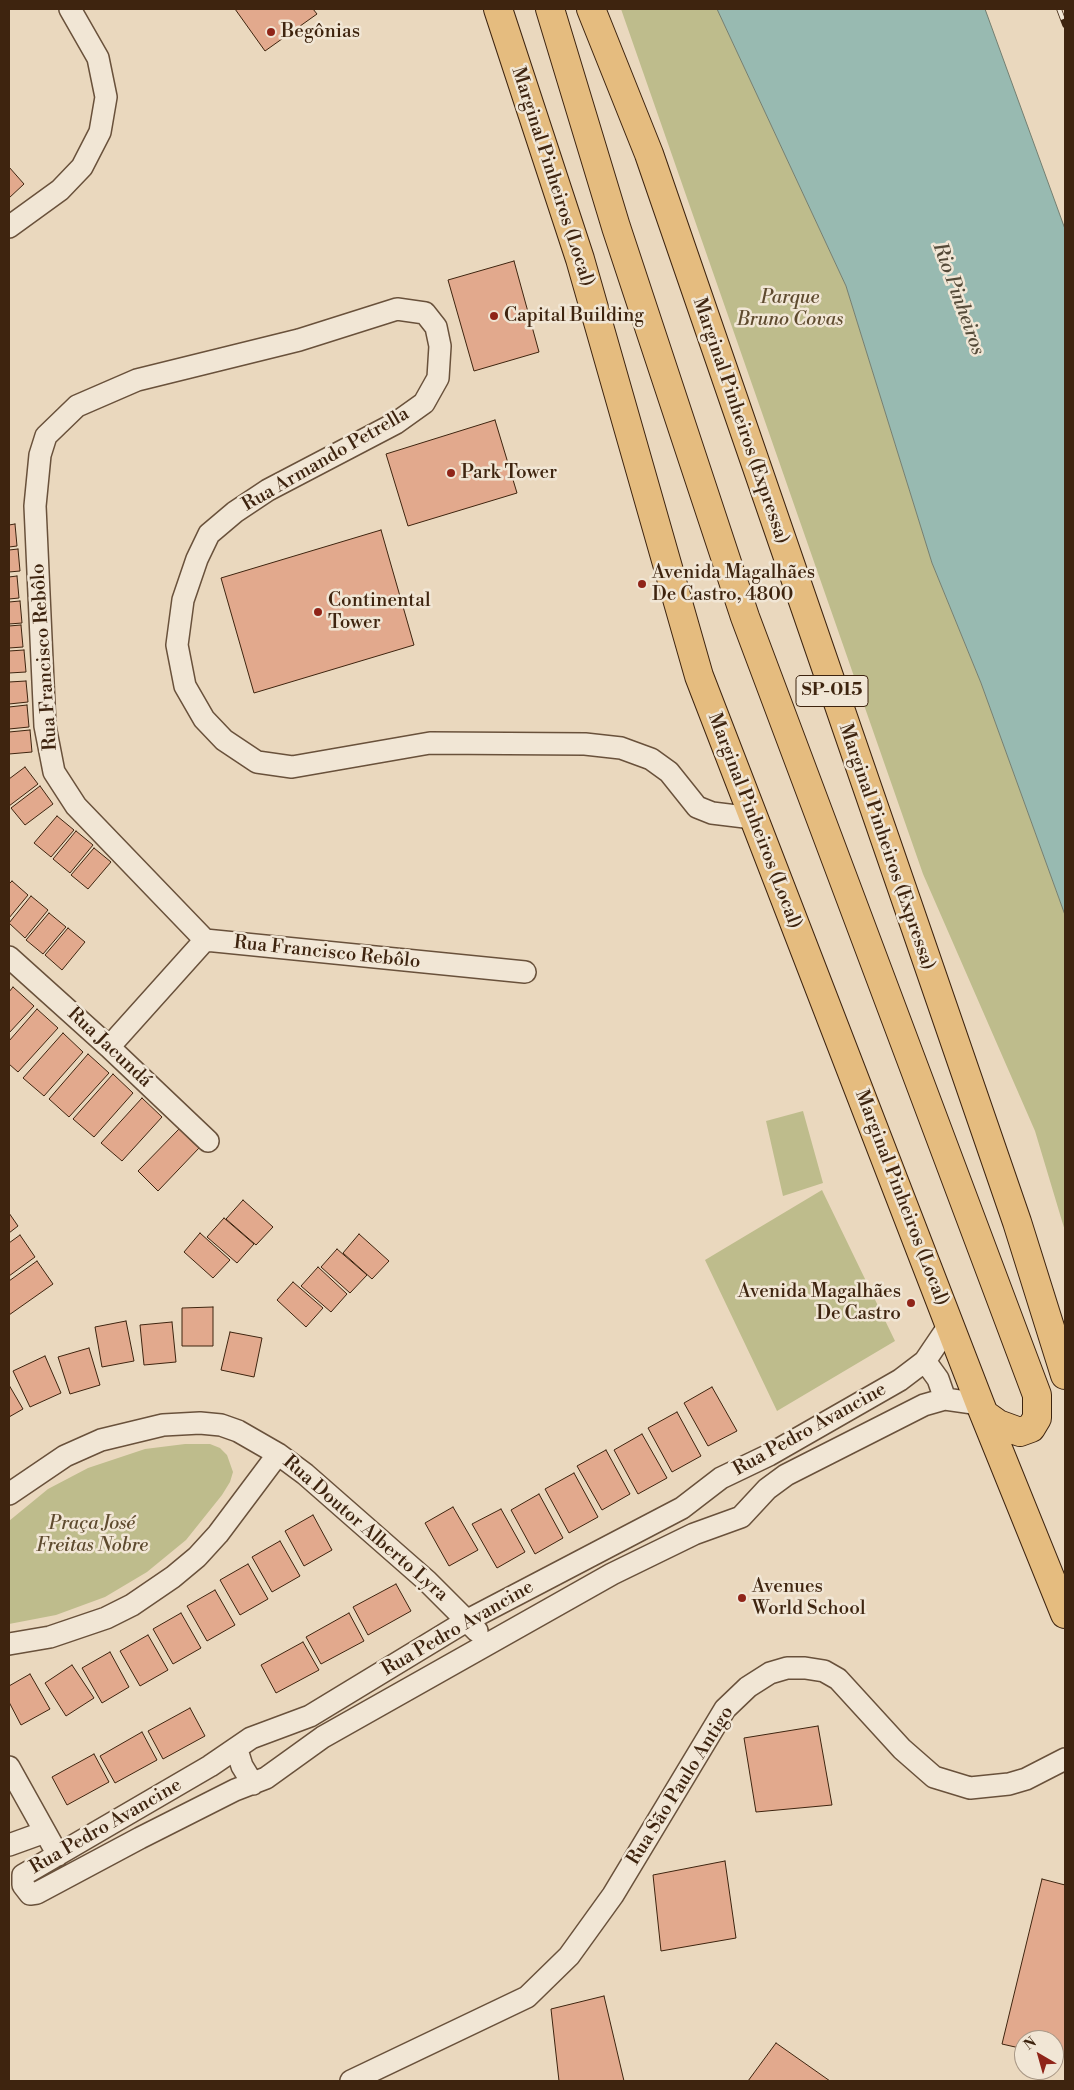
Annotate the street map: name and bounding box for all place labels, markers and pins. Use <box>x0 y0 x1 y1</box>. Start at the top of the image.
place label: Begônias <box>281 21 360 43</box>
marker: Begônias <box>265 26 277 38</box>
place label: Capital Building <box>504 305 644 327</box>
marker: Capital Building <box>488 310 500 322</box>
place label: Park Tower <box>461 462 557 484</box>
marker: Park Tower <box>445 467 457 479</box>
place label: Avenida Magalhães De Castro, 4800 <box>652 562 815 606</box>
marker: Avenida Magalhães De Castro, 4800 <box>636 578 648 590</box>
place label: Continental Tower <box>328 590 431 634</box>
marker: Continental Tower <box>312 606 324 618</box>
place label: Avenida Magalhães De Castro <box>738 1281 901 1325</box>
marker: Avenida Magalhães De Castro <box>905 1297 917 1309</box>
place label: Avenues World School <box>752 1576 866 1620</box>
marker: Avenues World School <box>736 1592 748 1604</box>

